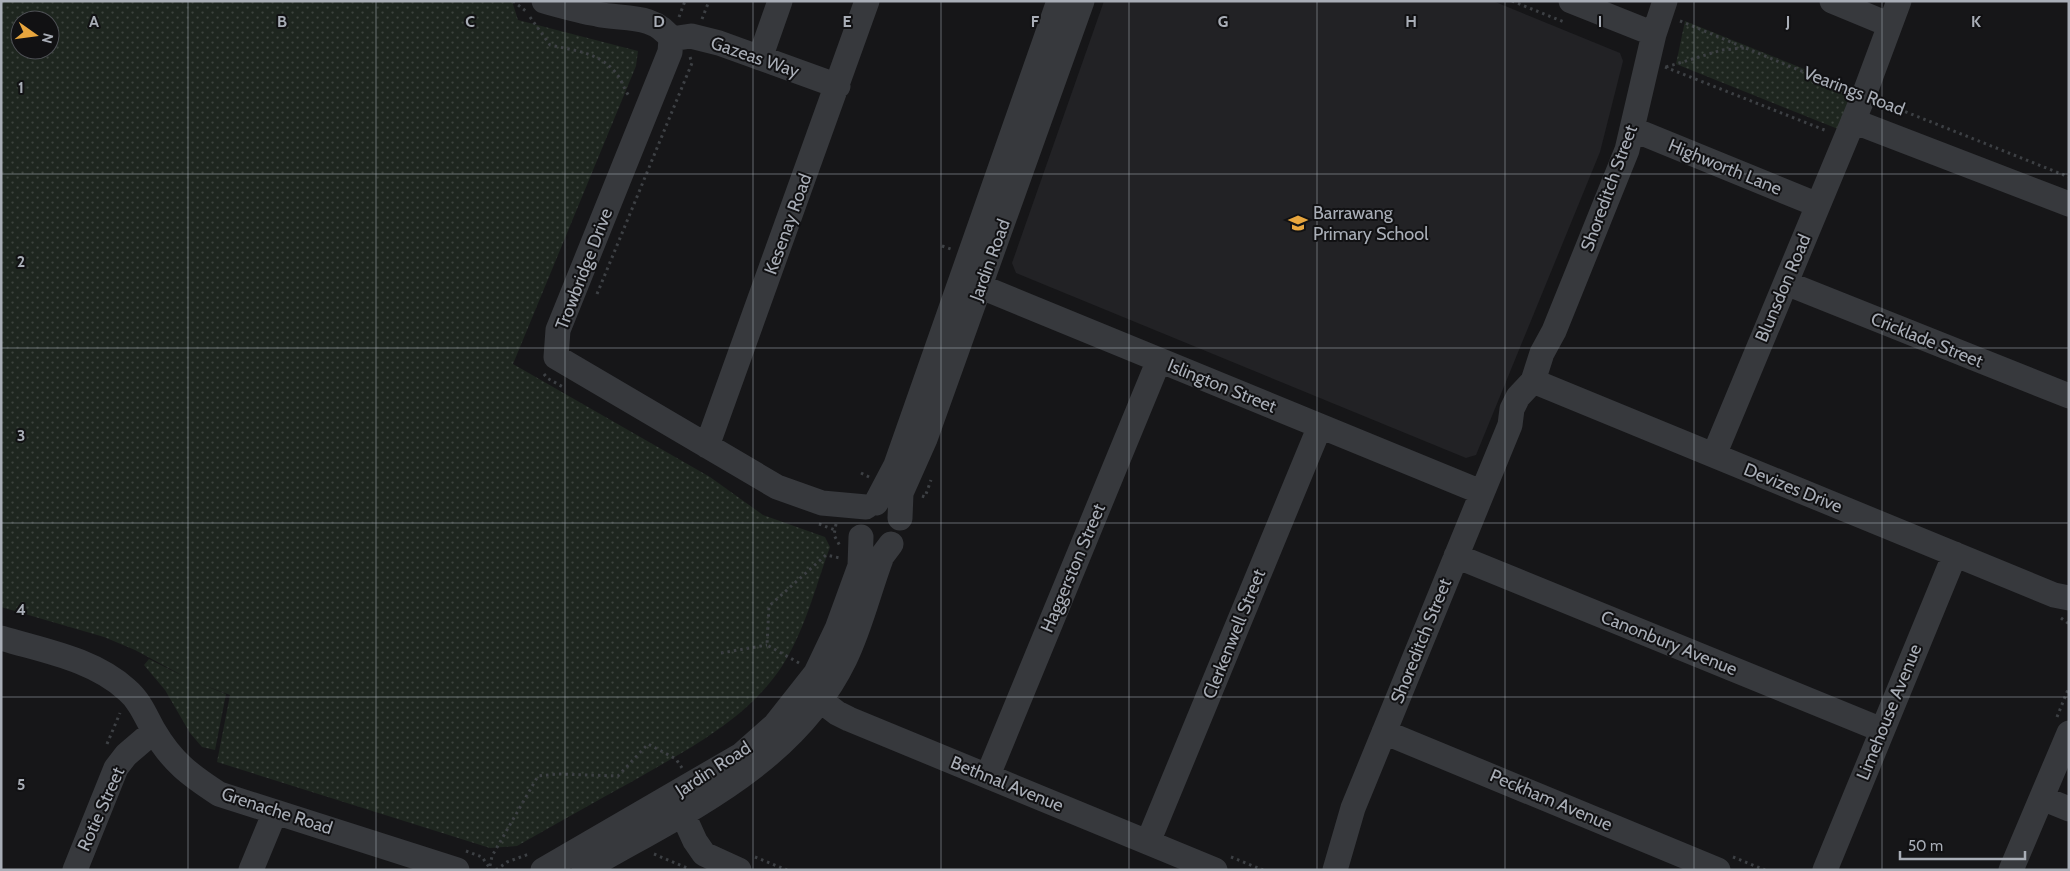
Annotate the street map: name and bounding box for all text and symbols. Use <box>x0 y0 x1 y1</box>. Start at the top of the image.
north arrow <box>10 10 60 60</box>
text: A <box>89 12 99 31</box>
text: B <box>277 12 287 31</box>
text: C <box>465 12 475 31</box>
text: D <box>653 12 665 31</box>
text: E <box>842 12 852 31</box>
text: F <box>1031 12 1040 31</box>
text: G <box>1218 12 1228 31</box>
text: H <box>1405 12 1417 31</box>
text: I <box>1598 12 1602 31</box>
text: J <box>1785 12 1790 31</box>
text: K <box>1971 12 1981 31</box>
text: N <box>38 31 58 45</box>
street label: Gazeas Way <box>708 32 802 82</box>
street label: Vearings Road <box>1800 62 1908 120</box>
text: 1 <box>18 78 24 97</box>
street label: Shoreditch Street <box>1576 122 1642 254</box>
street label: Highworth Lane <box>1665 134 1785 200</box>
street label: Kesenay Road <box>760 170 816 278</box>
place label: Barrawang Primary School <box>1313 202 1429 245</box>
street label: Trowbridge Drive <box>551 205 617 333</box>
school or university icon: Barrawang Primary School <box>1287 212 1309 234</box>
street label: Jardin Road <box>965 216 1015 305</box>
street label: Blunsdon Road <box>1750 231 1816 345</box>
text: 2 <box>17 252 25 271</box>
street label: Cricklade Street <box>1868 307 1986 373</box>
street label: Islington Street <box>1164 354 1280 418</box>
text: 3 <box>17 426 25 445</box>
street label: Devizes Drive <box>1741 458 1845 518</box>
street label: Haggerston Street <box>1036 500 1110 636</box>
street label: Clerkenwell Street <box>1198 566 1270 702</box>
street label: Shoreditch Street <box>1386 575 1456 707</box>
text: 4 <box>16 600 26 619</box>
street label: Canonbury Avenue <box>1598 606 1740 680</box>
street label: Limehouse Avenue <box>1852 641 1926 783</box>
street label: Jardin Road <box>670 736 755 802</box>
street label: Bethnal Avenue <box>947 751 1067 817</box>
street label: Rotie Street <box>73 764 129 854</box>
street label: Peckham Avenue <box>1486 764 1616 836</box>
text: 5 <box>17 775 25 794</box>
street label: Grenache Road <box>219 783 335 839</box>
scale bar <box>1900 828 2025 860</box>
text: 50 m <box>1908 837 1943 855</box>

